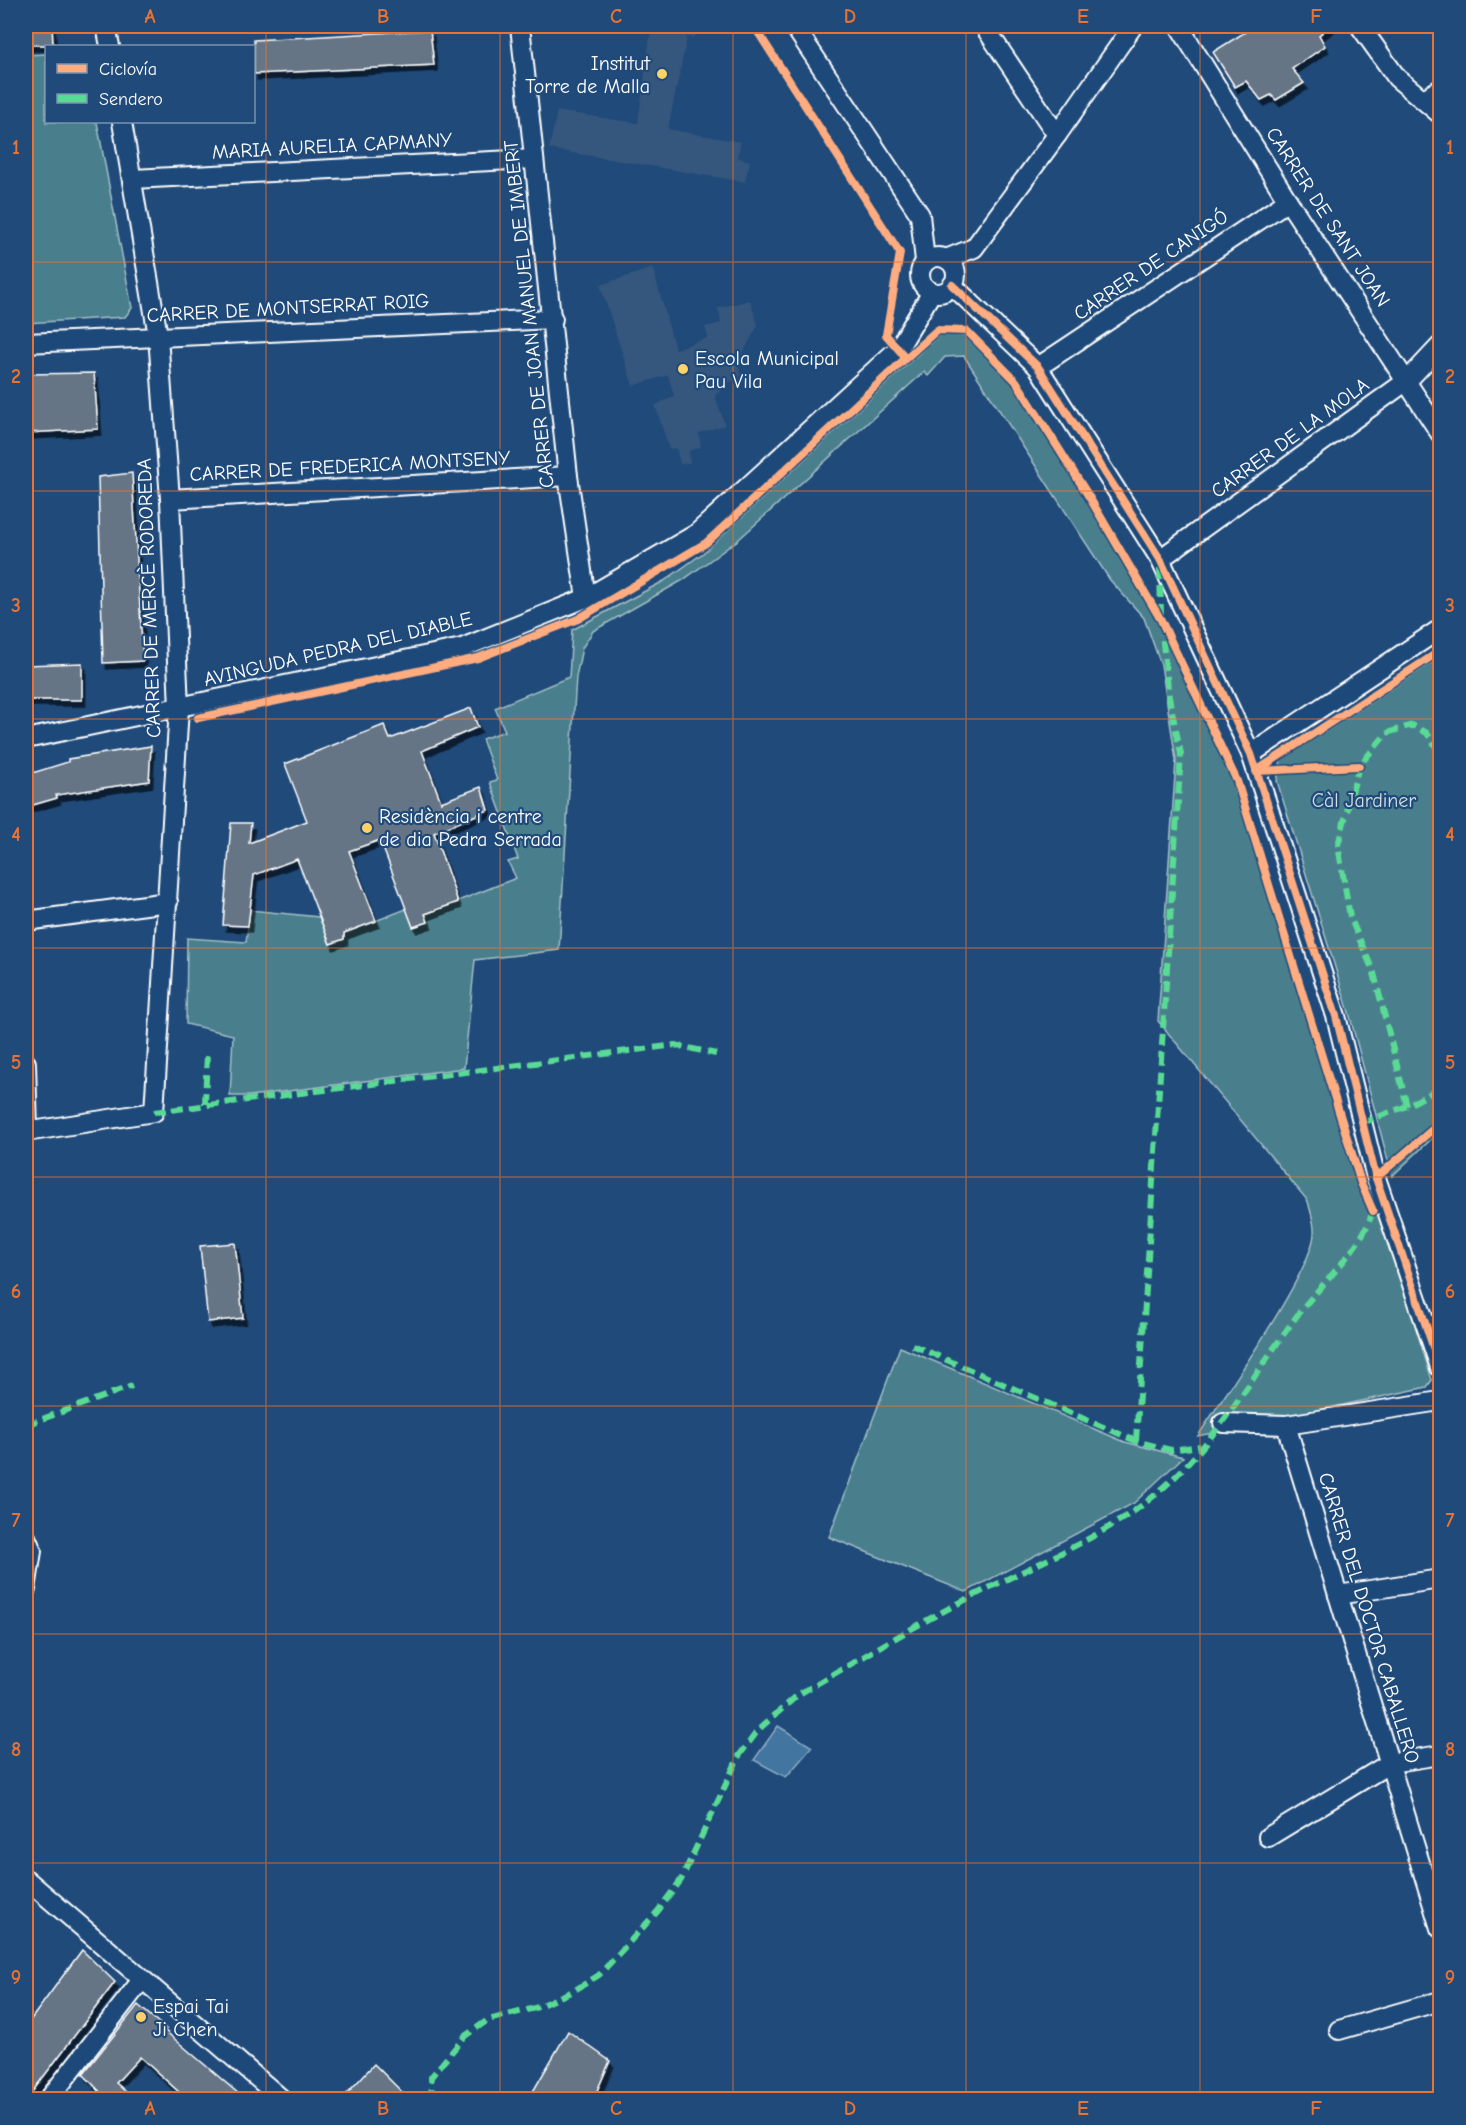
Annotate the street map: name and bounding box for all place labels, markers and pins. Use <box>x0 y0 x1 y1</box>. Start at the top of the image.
place label: Institut Torre de Malla <box>525 52 651 98</box>
marker: Institut Torre de Malla <box>655 67 669 81</box>
place label: Escola Municipal Pau Vila <box>695 347 839 393</box>
marker: Escola Municipal Pau Vila <box>676 362 690 376</box>
place label: Residència i centre de dia Pedra Serrada <box>379 805 562 851</box>
marker: Residència i centre de dia Pedra Serrada <box>360 821 374 835</box>
place label: Espai Tai Ji Chen <box>153 1995 229 2041</box>
marker: Espai Tai Ji Chen <box>134 2010 148 2024</box>

